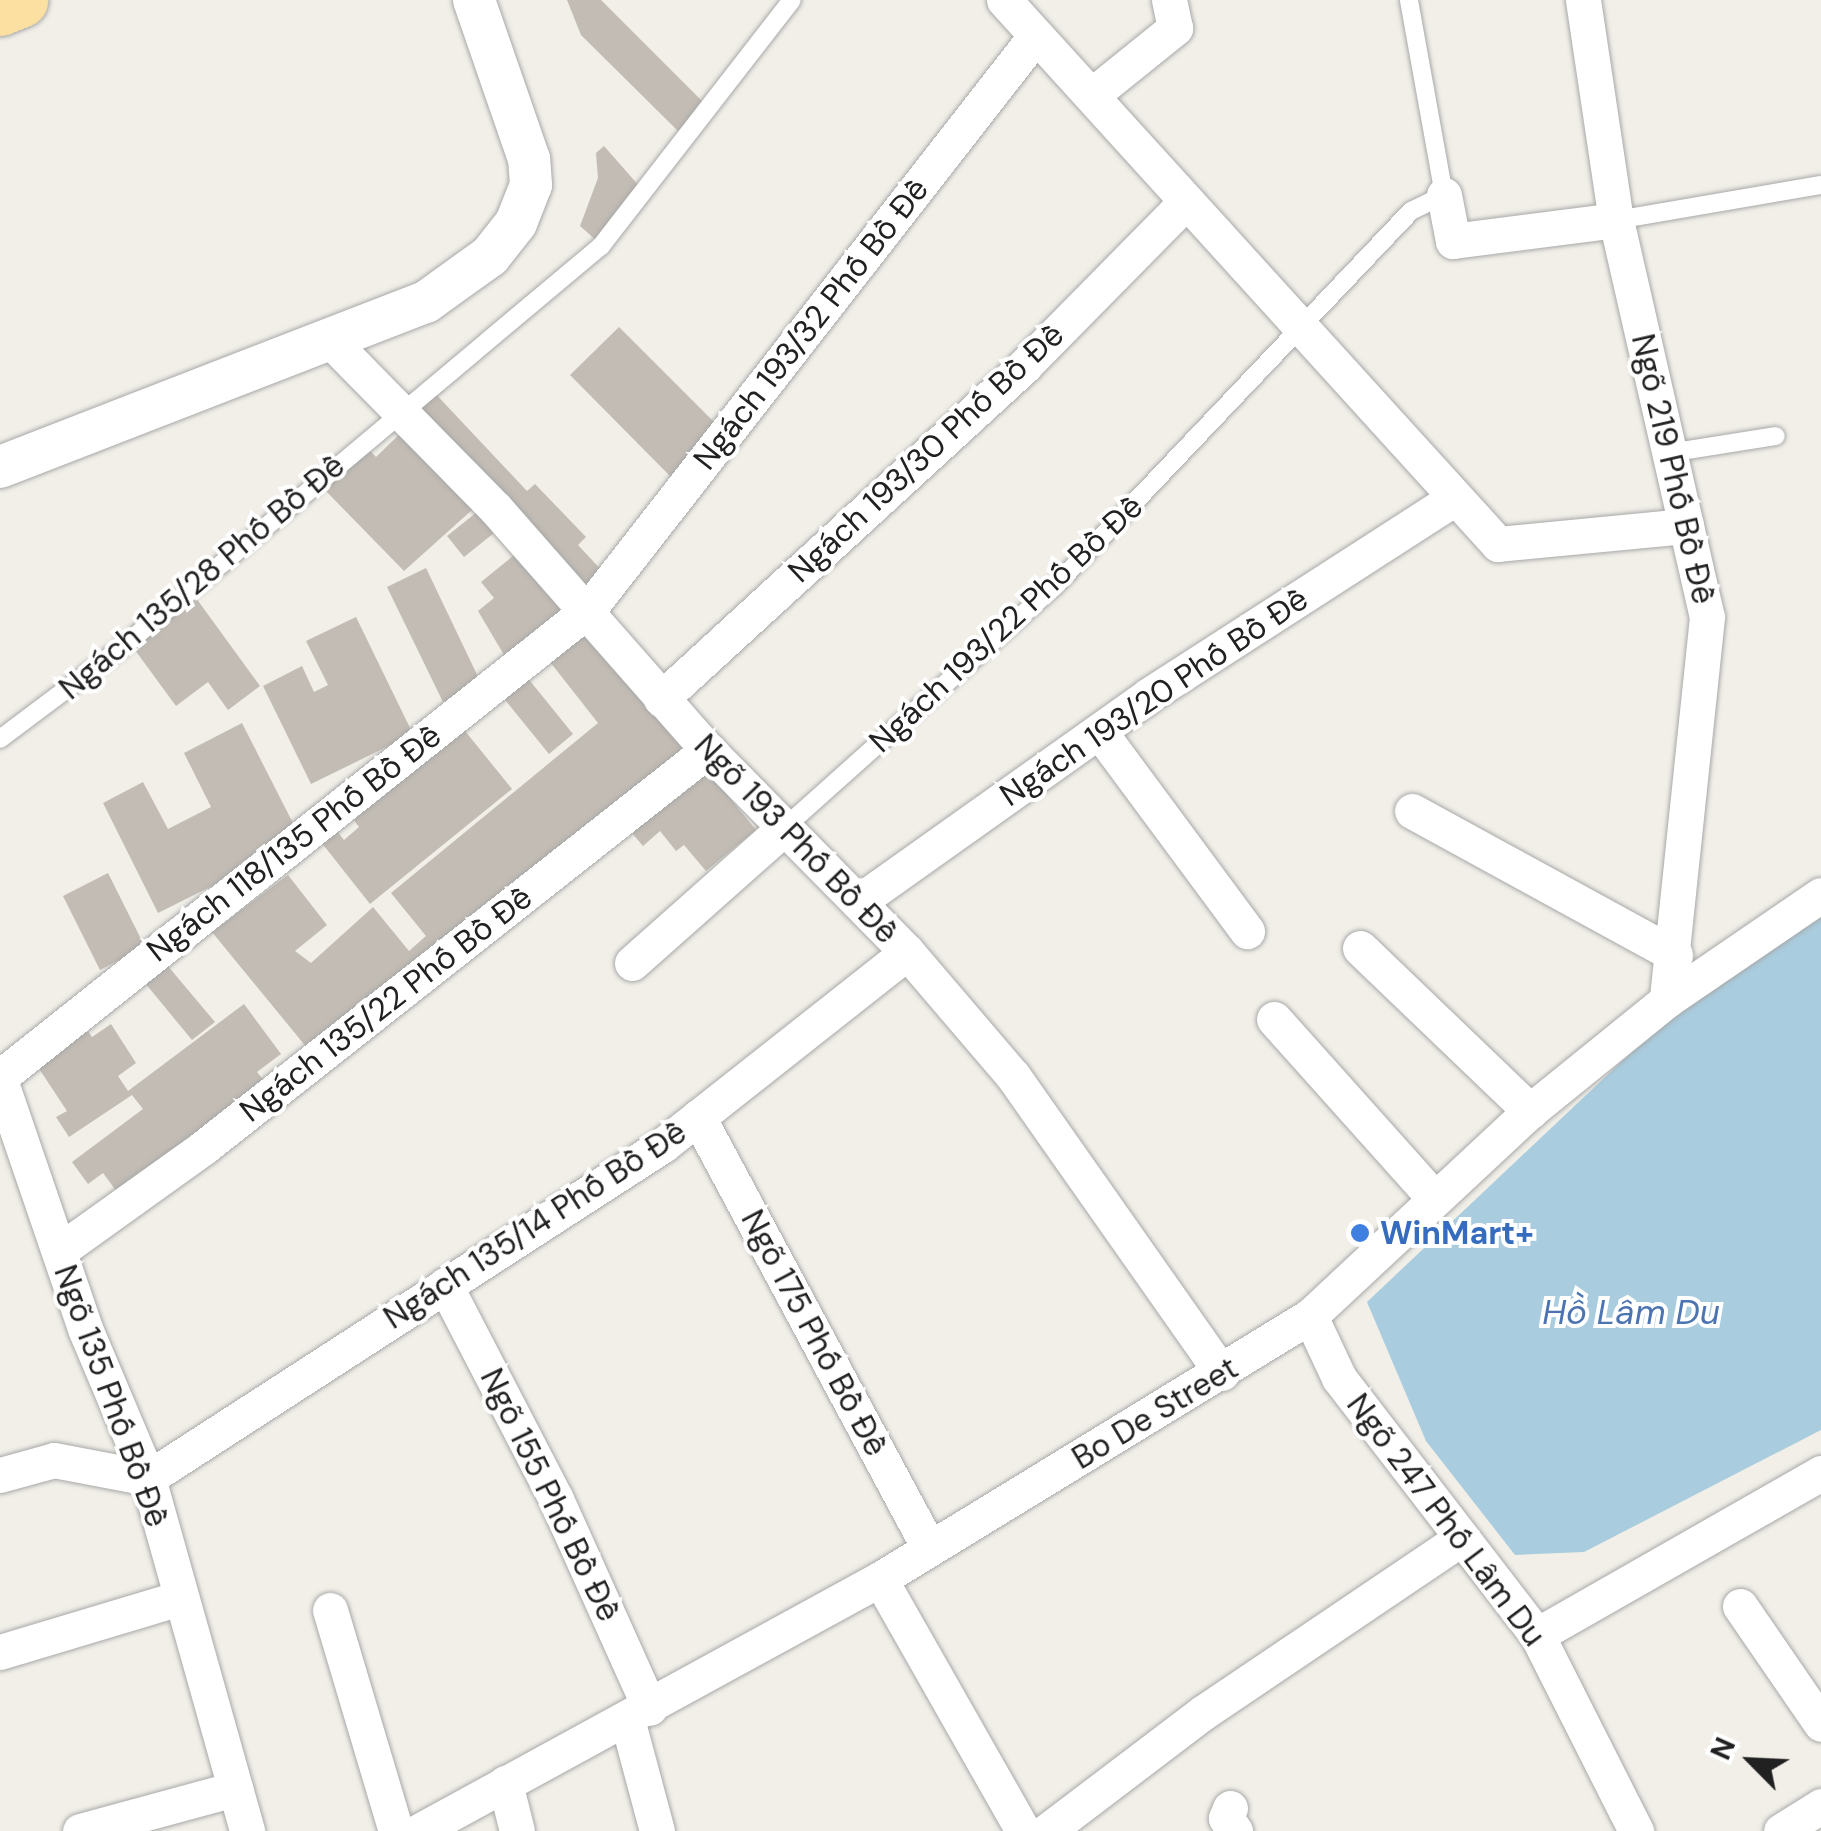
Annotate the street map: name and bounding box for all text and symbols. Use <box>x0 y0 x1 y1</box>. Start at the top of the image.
street label: Ngách 193/32 Phố Bồ Đề <box>685 171 937 477</box>
street label: Ngách 193/30 Phố Bồ Đề <box>780 315 1072 591</box>
street label: Ngõ 219 Phố Bồ Đề <box>1623 330 1723 608</box>
street label: Ngách 135/28 Phố Bồ Đề <box>52 446 352 708</box>
street label: Ngách 193/22 Phố Bồ Đề <box>861 487 1151 761</box>
street label: Ngách 193/20 Phố Bồ Đề <box>993 580 1315 814</box>
street label: Ngách 118/135 Phố Bồ Đề <box>139 716 449 970</box>
street label: Ngõ 193 Phố Bồ Đề <box>686 726 906 952</box>
street label: Ngách 135/22 Phố Bồ Đề <box>232 878 540 1130</box>
street label: Ngách 135/14 Phố Bồ Đề <box>377 1113 693 1337</box>
street label: Ngõ 175 Phố Bồ Đề <box>733 1203 895 1463</box>
place label: WinMart+ <box>1380 1214 1534 1252</box>
marker: WinMart+ <box>1349 1222 1371 1244</box>
street label: Ngõ 135 Phố Bồ Đề <box>46 1260 176 1532</box>
water label: Hồ Lâm Du <box>1542 1291 1720 1333</box>
street label: Bo De Street <box>1065 1349 1245 1477</box>
street label: Ngõ 155 Phố Bồ Đề <box>472 1362 628 1628</box>
street label: Ngõ 247 Phố Lâm Du <box>1339 1386 1553 1654</box>
north arrow <box>1701 1711 1801 1811</box>
text: N <box>1702 1732 1744 1765</box>

